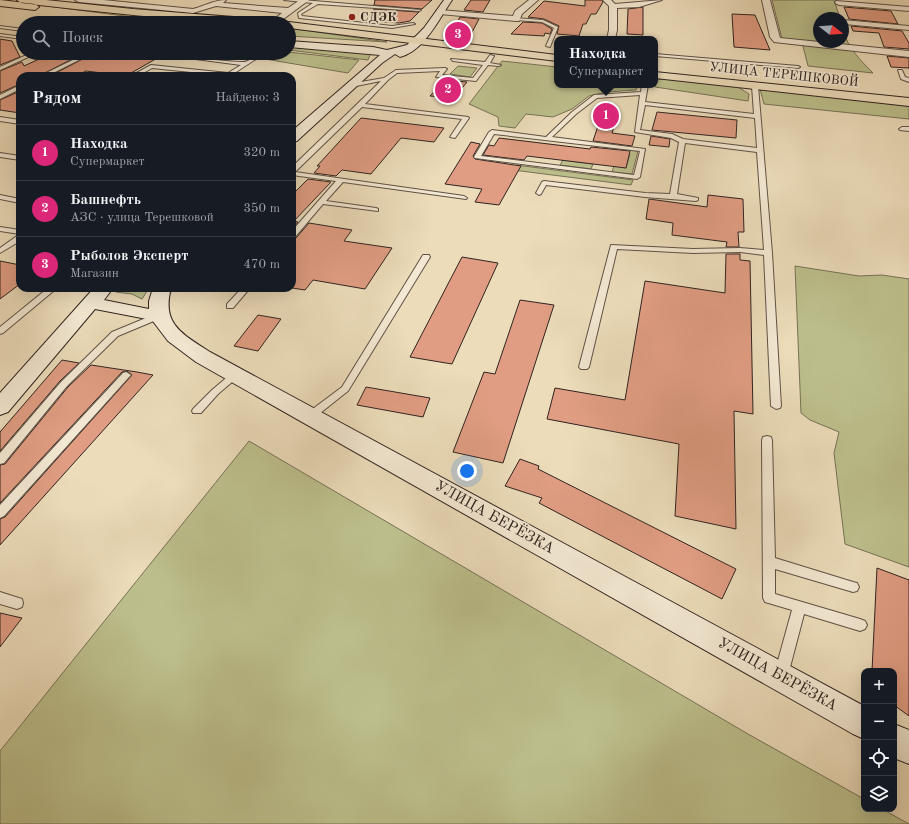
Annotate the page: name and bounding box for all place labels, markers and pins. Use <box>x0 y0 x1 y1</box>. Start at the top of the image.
place label: СДЭК <box>360 11 397 24</box>
marker: СДЭК <box>347 12 357 22</box>
pin: 3 <box>445 20 471 50</box>
pin: 2 <box>435 75 461 105</box>
pin: 1 <box>593 101 619 131</box>

